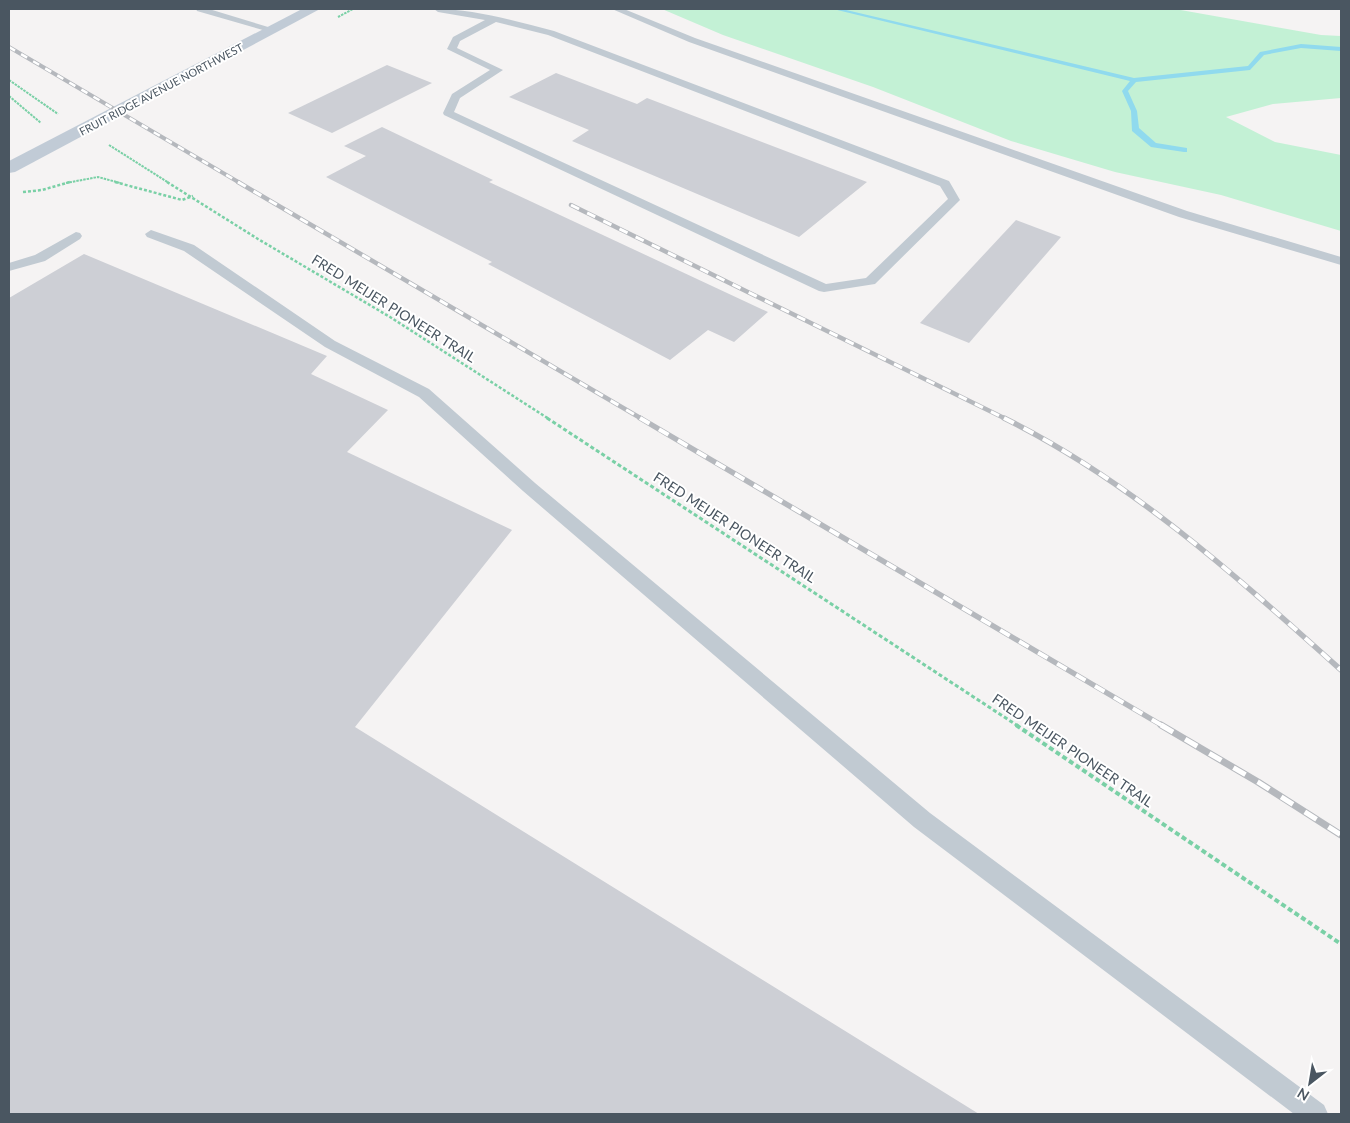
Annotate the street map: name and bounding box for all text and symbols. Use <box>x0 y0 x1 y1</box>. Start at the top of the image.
street label: FRUIT RIDGE AVENUE NORTHWEST <box>77 40 246 138</box>
street label: FRED MEIJER PIONEER TRAIL <box>309 250 479 366</box>
street label: FRED MEIJER PIONEER TRAIL <box>651 468 819 586</box>
street label: FRED MEIJER PIONEER TRAIL <box>989 690 1157 810</box>
north arrow <box>1285 1058 1335 1108</box>
text: N <box>1294 1085 1312 1105</box>

